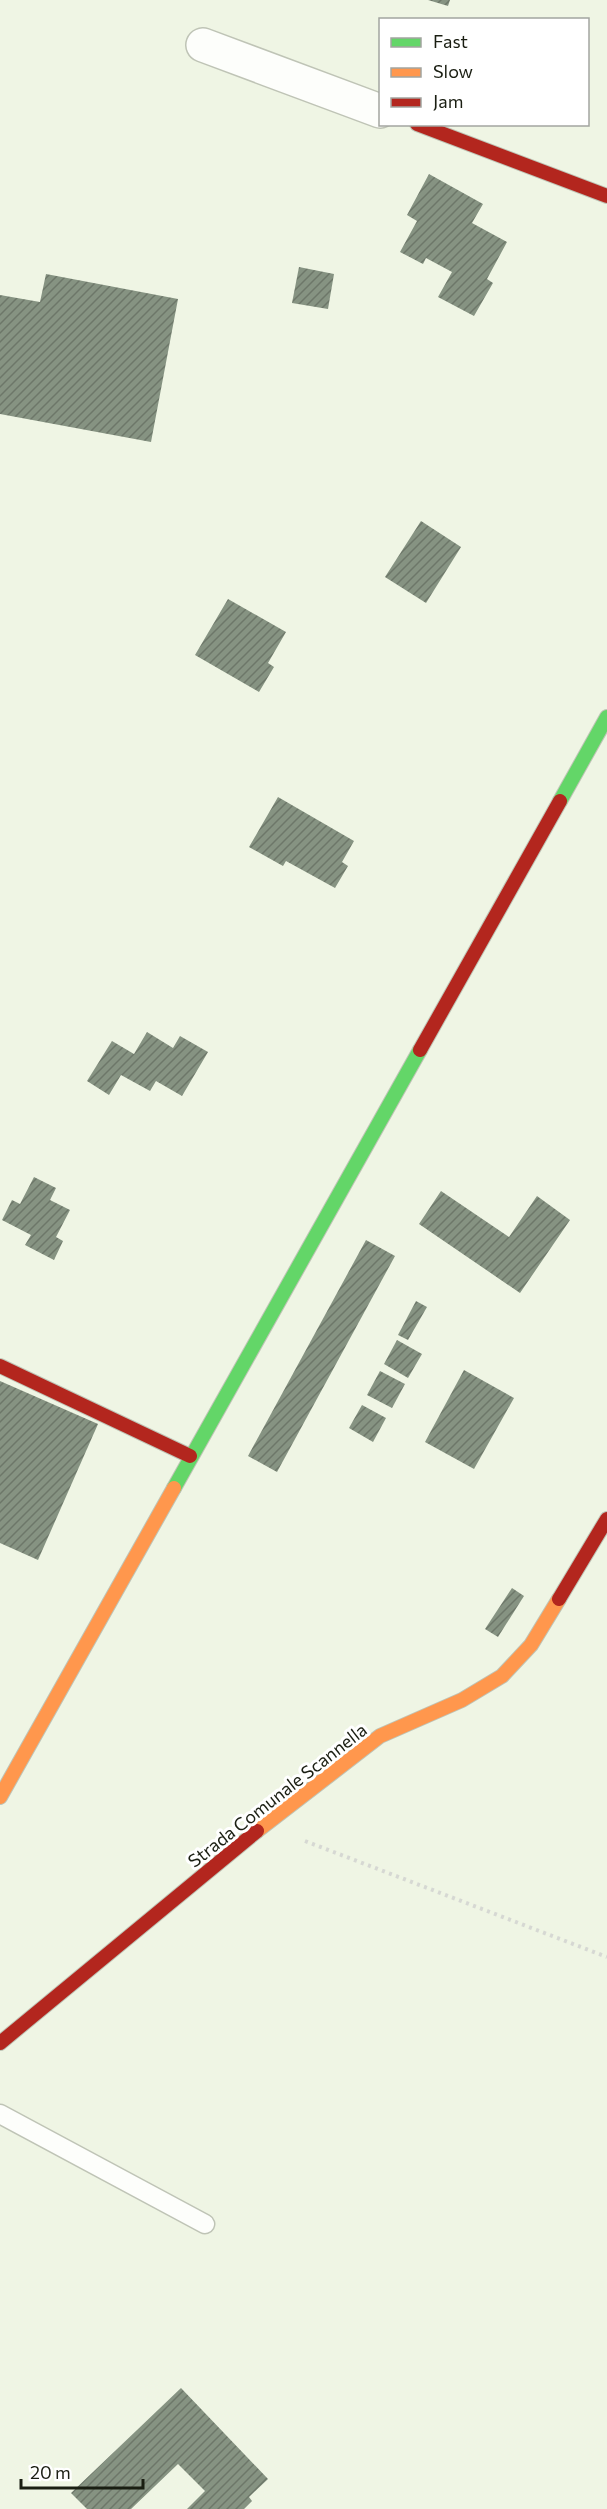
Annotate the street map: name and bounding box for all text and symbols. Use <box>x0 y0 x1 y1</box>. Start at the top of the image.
legend <box>379 18 589 126</box>
text: Fast <box>433 30 468 52</box>
text: Slow <box>433 60 473 82</box>
text: Jam <box>433 90 463 112</box>
street label: Strada Comunale Scannella <box>183 1718 371 1872</box>
scale bar <box>21 2452 142 2490</box>
text: 20 m <box>30 2461 71 2483</box>

